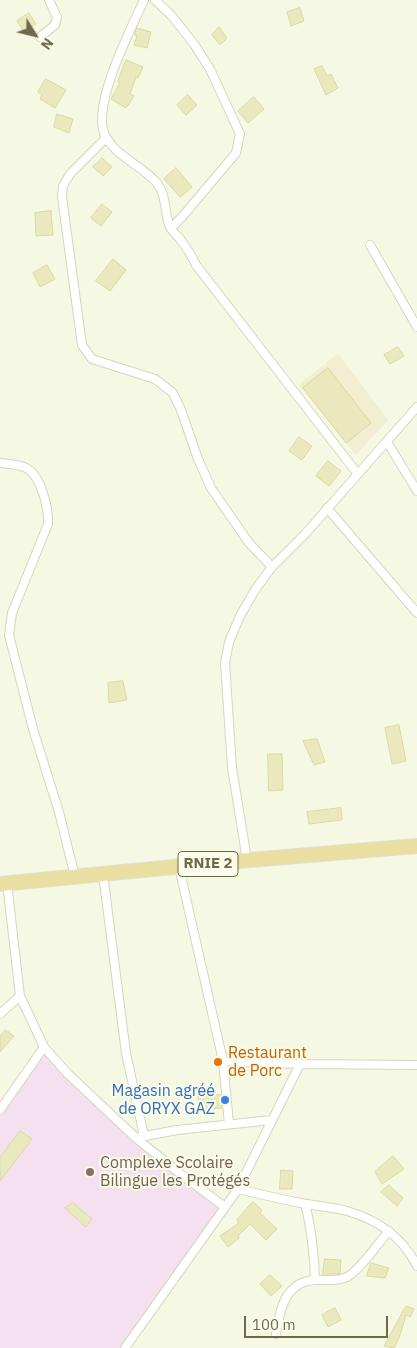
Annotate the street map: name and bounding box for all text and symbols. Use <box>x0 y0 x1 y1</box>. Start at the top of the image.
north arrow <box>10 10 60 60</box>
text: N <box>37 34 57 53</box>
road number: RNIE 2 <box>178 852 238 876</box>
place label: Restaurant de Porc <box>228 1043 307 1081</box>
marker: Restaurant de Porc <box>212 1056 224 1068</box>
place label: Magasin agréé de ORYX GAZ <box>112 1081 215 1119</box>
marker: Magasin agréé de ORYX GAZ <box>219 1094 231 1106</box>
place label: Complexe Scolaire Bilingue les Protégés <box>100 1153 250 1191</box>
marker: Complexe Scolaire Bilingue les Protégés <box>84 1166 96 1178</box>
scale bar <box>247 1306 391 1338</box>
text: 100 m <box>252 1315 296 1334</box>

